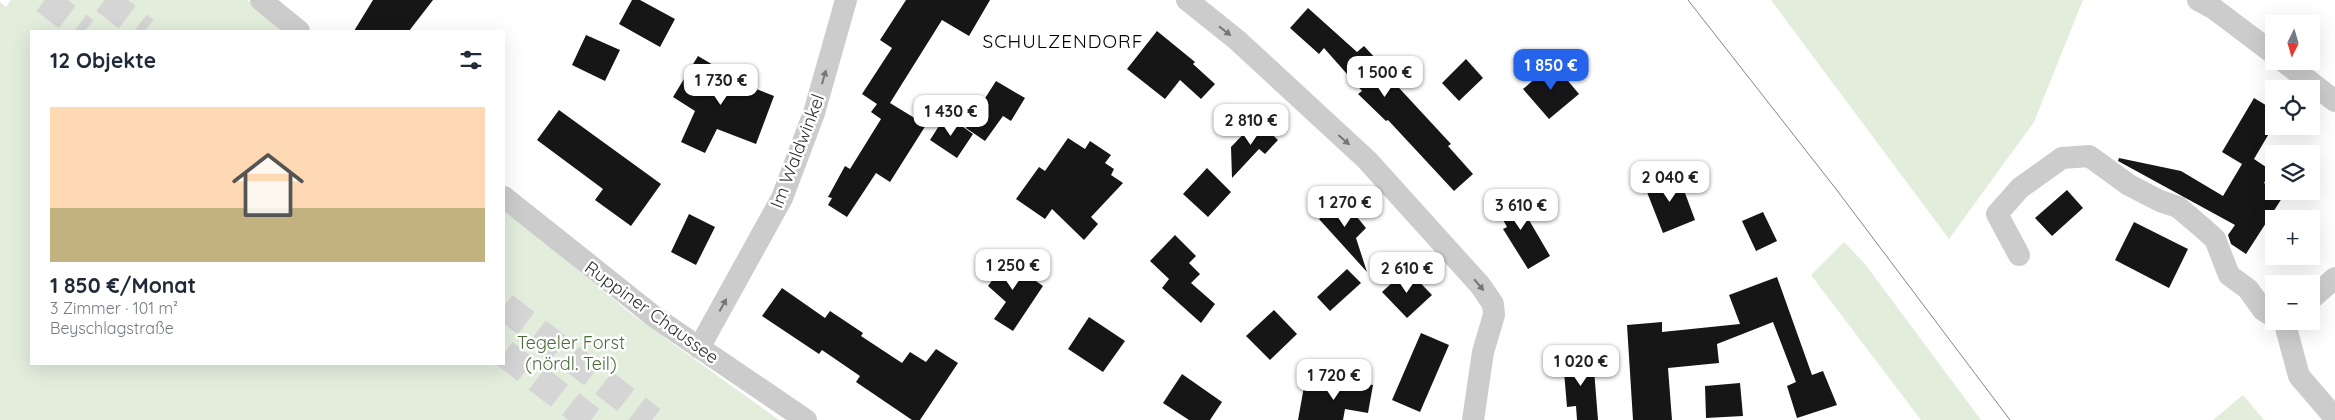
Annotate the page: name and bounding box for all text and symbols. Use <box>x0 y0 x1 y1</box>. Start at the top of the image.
north arrow <box>2265 15 2320 70</box>
map controls <box>2265 15 2320 330</box>
one-way arrow <box>1218 25 1231 36</box>
district label: SCHULZENDORF <box>983 29 1143 53</box>
icon: filters <box>457 46 485 74</box>
text: 12 Objekte <box>50 47 156 73</box>
pin: 1 850 € <box>1505 48 1597 91</box>
text: 1 850 € <box>1524 55 1578 75</box>
pin: 1 500 € <box>1339 56 1431 98</box>
text: 1 500 € <box>1358 62 1412 82</box>
pin: 1 730 € <box>675 64 767 106</box>
text: 1 730 € <box>695 70 747 90</box>
one-way arrow <box>820 70 828 85</box>
button: locate <box>2265 80 2320 135</box>
street label: Im Waldwinkel <box>765 91 829 211</box>
pin: 1 430 € <box>905 94 997 137</box>
text: 1 430 € <box>924 101 978 121</box>
pin: 2 810 € <box>1205 104 1297 146</box>
text: 2 810 € <box>1225 110 1277 130</box>
one-way arrow <box>1338 135 1351 146</box>
icon: home <box>223 140 313 230</box>
button: layers <box>2265 145 2320 200</box>
pin: 2 040 € <box>1624 160 1716 203</box>
text: 2 040 € <box>1641 167 1699 187</box>
pin: 1 270 € <box>1299 186 1391 228</box>
pin: 3 610 € <box>1475 188 1567 231</box>
text: 1 270 € <box>1319 192 1371 212</box>
text: 3 610 € <box>1495 195 1547 215</box>
button: + <box>2265 210 2320 265</box>
pin: 1 250 € <box>967 248 1059 291</box>
pin: 2 610 € <box>1361 252 1453 294</box>
text: 1 250 € <box>986 255 1040 275</box>
street label: Ruppiner Chaussee <box>580 256 724 368</box>
text: 2 610 € <box>1381 258 1433 278</box>
text: 1 850 €/Monat <box>50 272 196 298</box>
button: − <box>2265 275 2320 330</box>
one-way arrow <box>1473 278 1484 291</box>
text: 3 Zimmer · 101 m² <box>50 298 178 318</box>
one-way arrow <box>719 298 727 312</box>
text: Beyschlagstraße <box>50 318 174 338</box>
park label: Tegeler Forst (nördl. Teil) <box>517 331 625 375</box>
pin: 1 020 € <box>1535 344 1627 387</box>
text: 1 020 € <box>1554 351 1608 371</box>
pin: 1 720 € <box>1288 358 1380 401</box>
text: 1 720 € <box>1308 365 1360 385</box>

